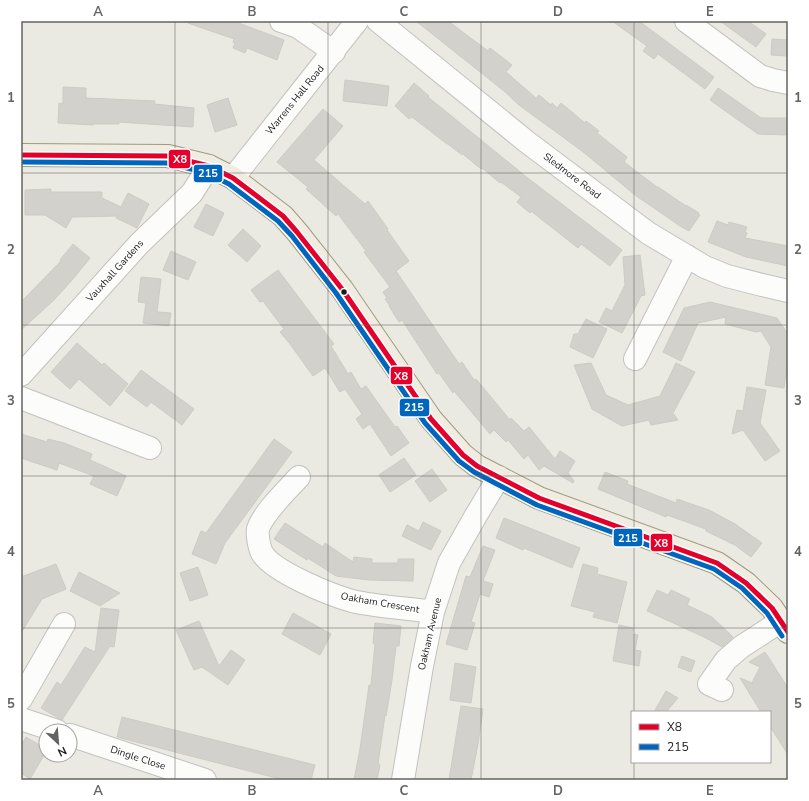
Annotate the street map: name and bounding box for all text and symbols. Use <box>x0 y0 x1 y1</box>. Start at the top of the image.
text: A <box>93 3 103 21</box>
text: B <box>248 3 257 21</box>
text: C <box>400 3 409 21</box>
text: D <box>553 3 563 21</box>
text: E <box>706 3 714 21</box>
street label: Warrens Hall Road <box>263 62 328 138</box>
text: 1 <box>7 89 15 107</box>
text: 1 <box>794 89 802 107</box>
line badge: X8 <box>168 149 191 169</box>
street label: Sledmore Road <box>540 150 604 202</box>
text: X8 <box>172 152 187 167</box>
line badge: 215 <box>193 164 223 183</box>
text: 215 <box>198 166 218 181</box>
street label: Vauxhall Gardens <box>82 237 147 306</box>
text: 2 <box>7 241 15 259</box>
text: 2 <box>794 241 802 259</box>
unlabelled marker <box>339 287 349 297</box>
line badge: X8 <box>390 366 413 385</box>
text: X8 <box>393 369 408 384</box>
text: 3 <box>7 392 15 410</box>
text: 3 <box>794 392 802 410</box>
line badge: 215 <box>399 398 430 417</box>
text: 215 <box>404 400 424 415</box>
line badge: 215 <box>613 528 643 547</box>
text: 215 <box>618 531 638 546</box>
line badge: X8 <box>650 533 673 552</box>
text: X8 <box>653 536 668 551</box>
text: 4 <box>7 543 15 561</box>
text: 4 <box>794 543 802 561</box>
street label: Oakham Crescent <box>340 589 421 617</box>
street label: Oakham Avenue <box>415 596 445 672</box>
text: 5 <box>7 695 15 713</box>
text: 5 <box>794 695 802 713</box>
legend <box>631 711 771 763</box>
text: X8 <box>667 719 682 735</box>
north arrow <box>38 723 78 763</box>
text: 215 <box>667 739 689 755</box>
street label: Dingle Close <box>109 742 167 774</box>
text: N <box>55 743 69 760</box>
text: A <box>93 782 103 800</box>
text: B <box>248 782 257 800</box>
text: C <box>400 782 409 800</box>
text: D <box>553 782 563 800</box>
text: E <box>706 782 714 800</box>

